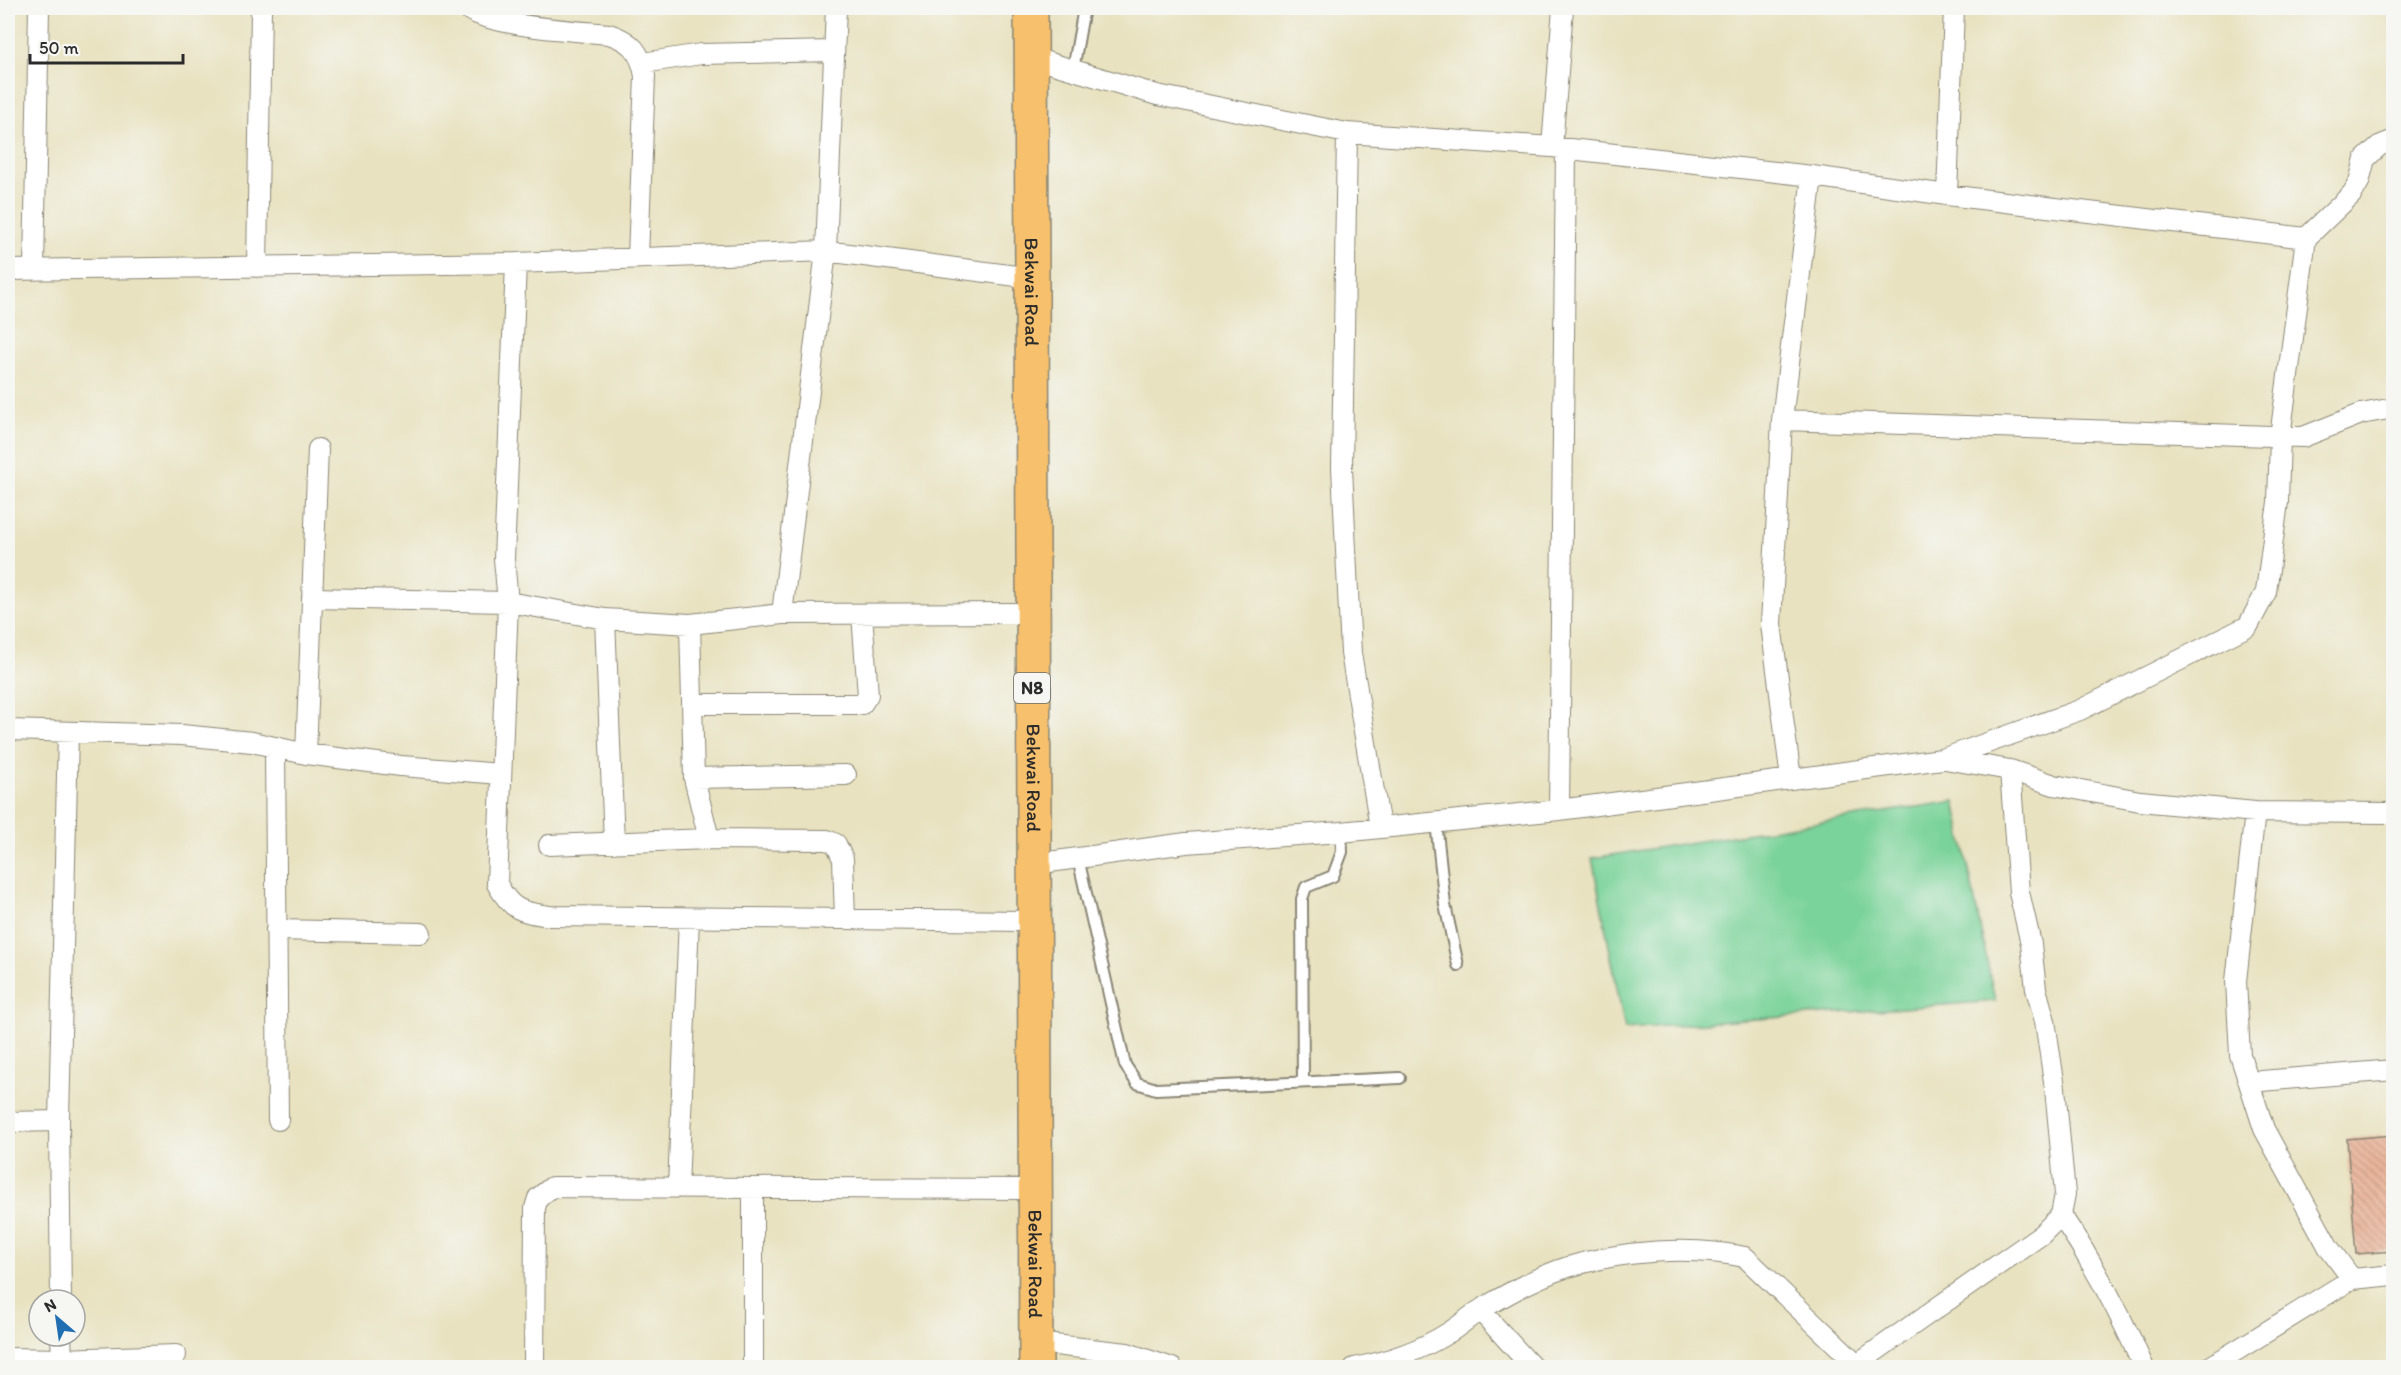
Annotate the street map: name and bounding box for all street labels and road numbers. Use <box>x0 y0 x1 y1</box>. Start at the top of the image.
street label: Bekwai Road <box>1020 237 1044 347</box>
road number: N8 <box>1014 673 1050 703</box>
street label: Bekwai Road <box>1022 723 1046 833</box>
street label: Bekwai Road <box>1023 1209 1048 1319</box>

